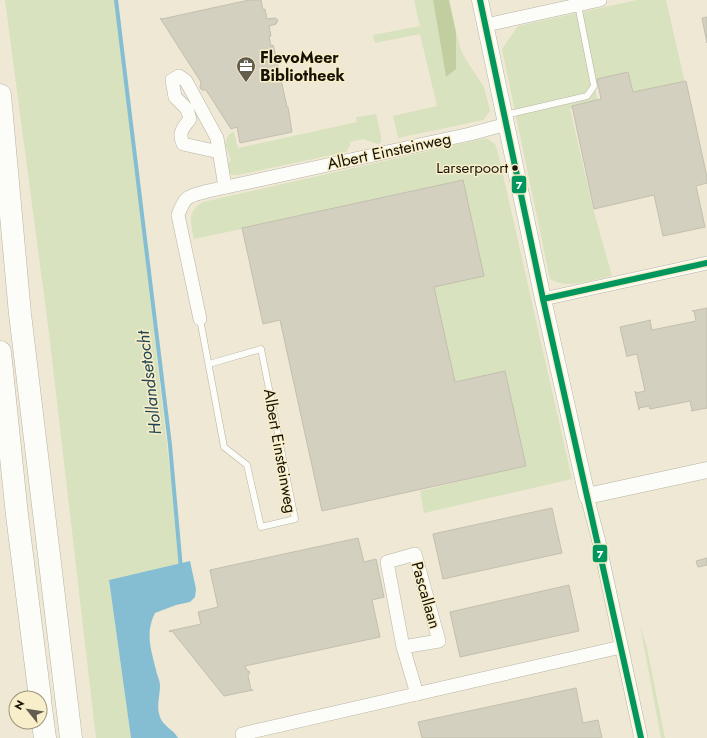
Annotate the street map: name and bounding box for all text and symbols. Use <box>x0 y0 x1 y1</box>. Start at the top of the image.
place label: FlevoMeer Bibliotheek <box>260 46 346 87</box>
office icon: FlevoMeer Bibliotheek <box>235 55 257 83</box>
street label: Albert Einsteinweg <box>325 127 453 175</box>
place label: Larserpoort <box>436 157 508 179</box>
marker: Larserpoort <box>510 163 520 173</box>
line badge: 7 <box>511 175 527 194</box>
text: 7 <box>516 177 523 193</box>
water label: Hollandsetocht <box>131 329 167 436</box>
street label: Albert Einsteinweg <box>258 387 302 515</box>
line badge: 7 <box>592 544 608 563</box>
text: 7 <box>597 546 604 562</box>
street label: Pascallaan <box>405 559 447 631</box>
north arrow <box>8 690 48 730</box>
text: N <box>10 697 28 713</box>

